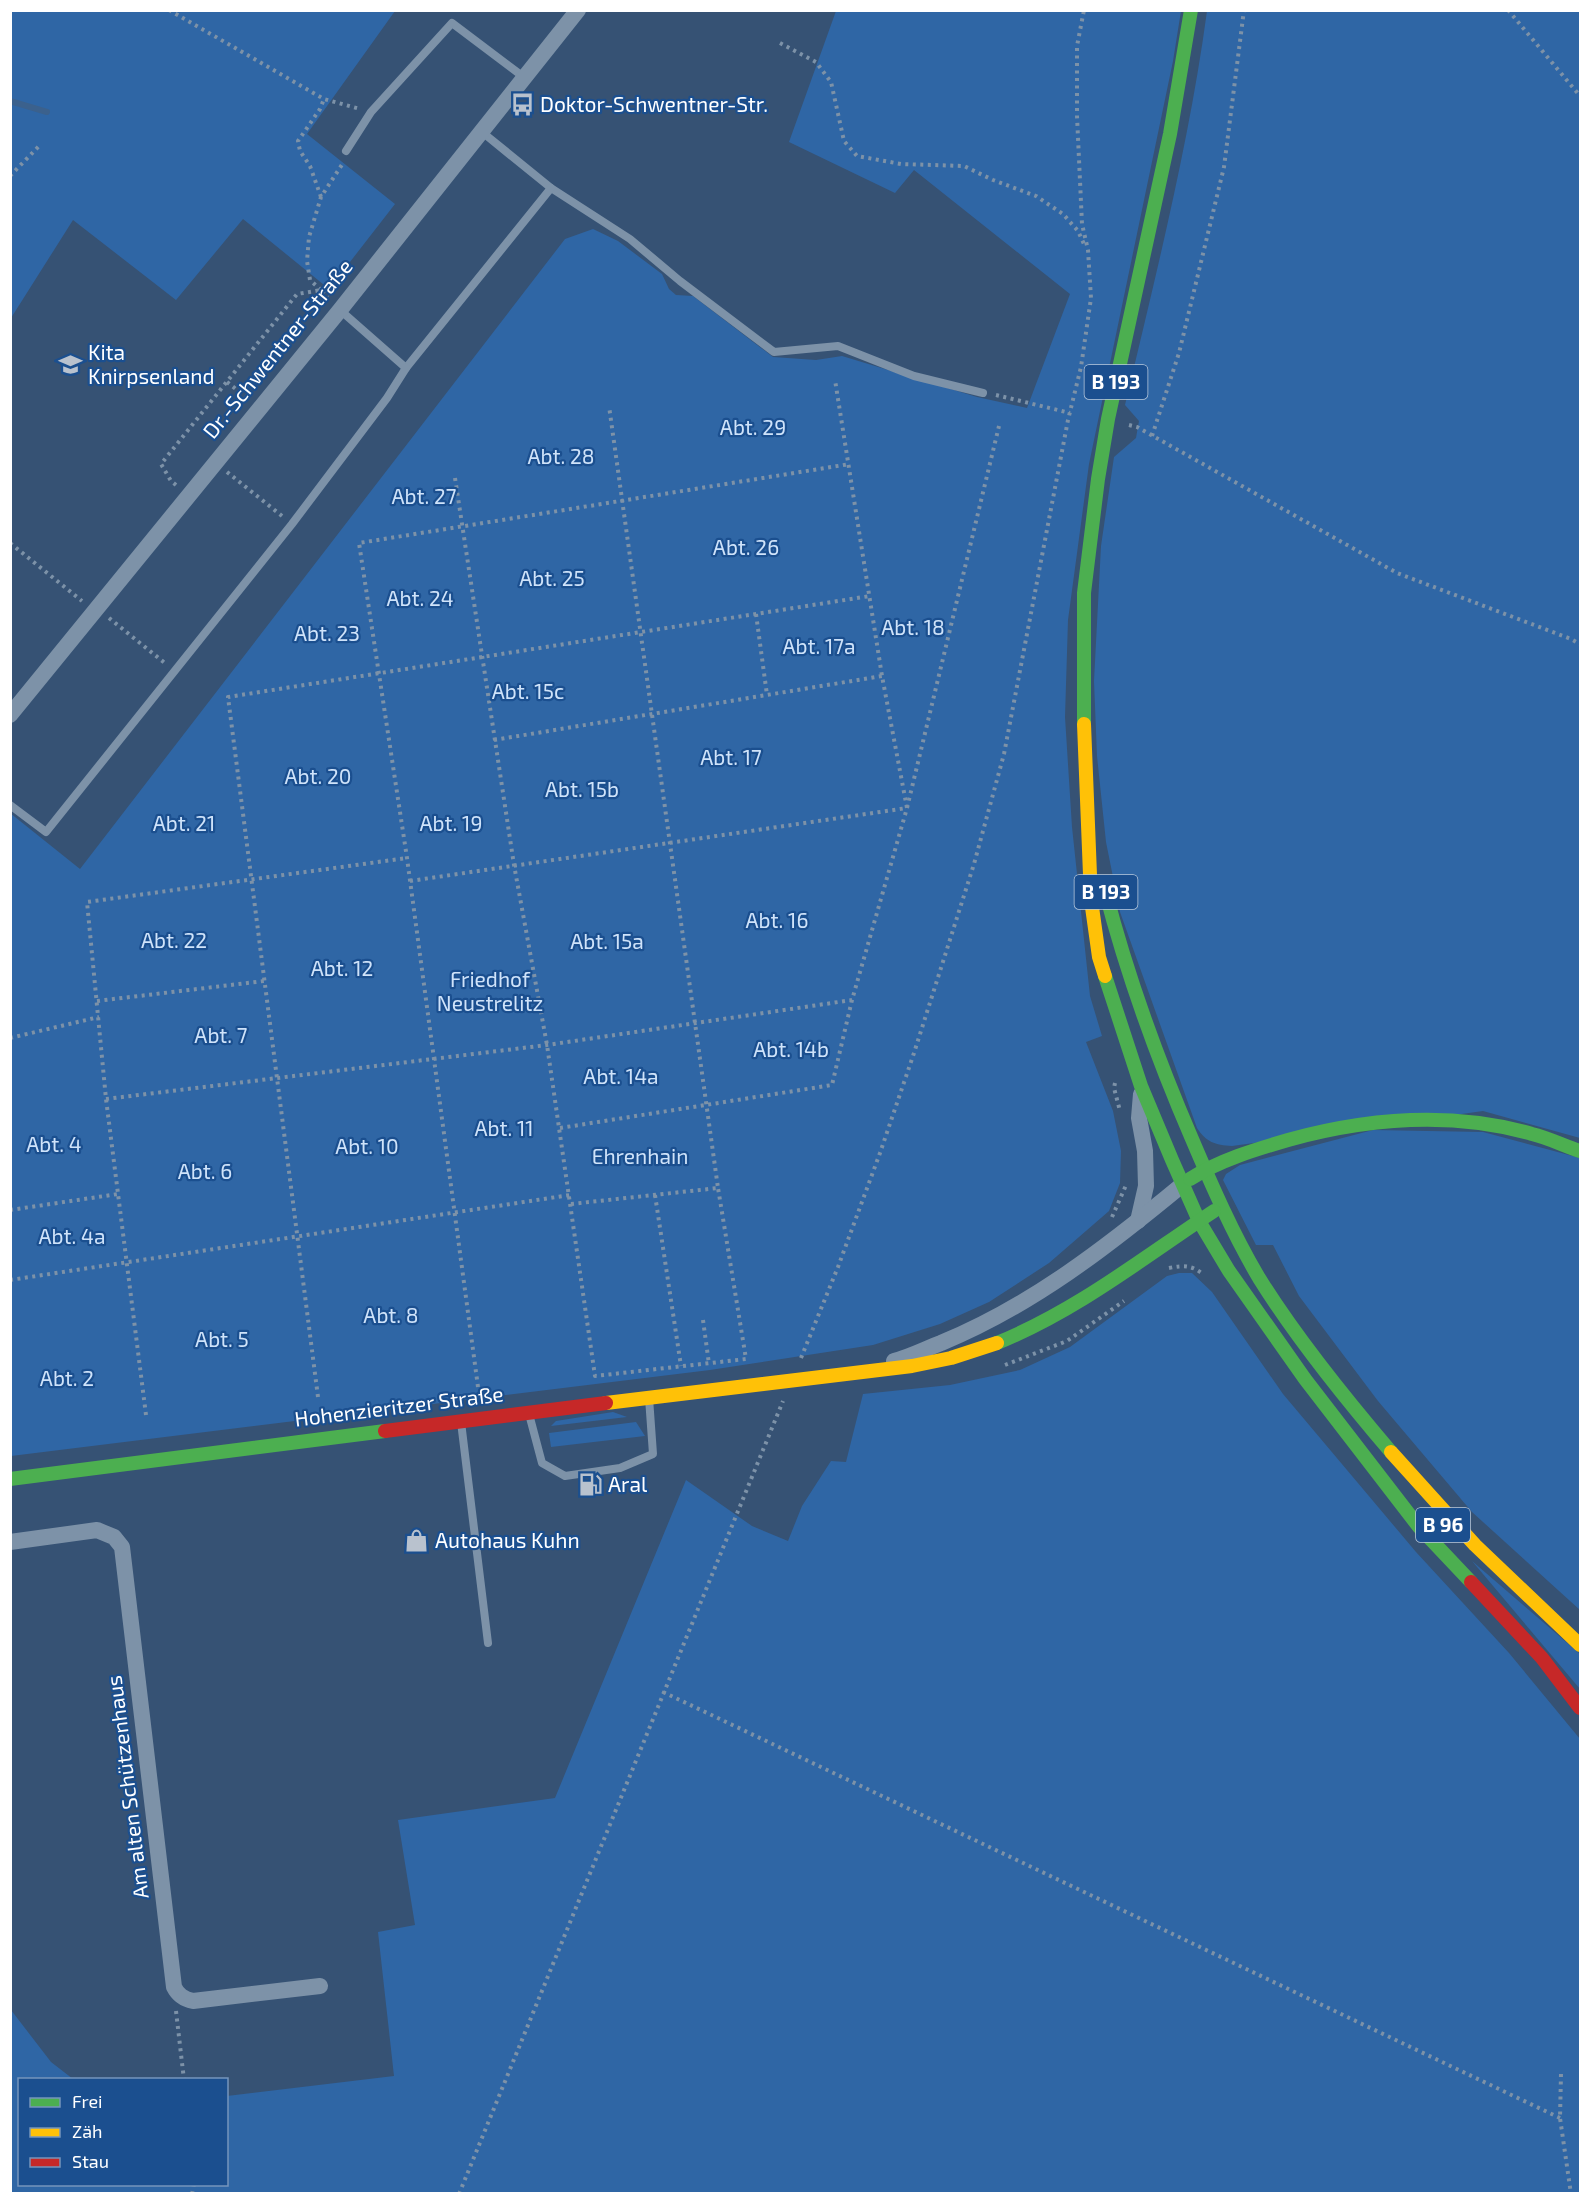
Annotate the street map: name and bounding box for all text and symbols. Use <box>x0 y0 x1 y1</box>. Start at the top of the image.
place label: Doktor-Schwentner-Str. <box>540 91 768 116</box>
bus stop icon: Doktor-Schwentner-Str. <box>509 92 535 118</box>
street label: Dr.-Schwentner-Straße <box>197 253 357 443</box>
place label: Kita Knirpsenland <box>88 339 215 388</box>
school or university icon: Kita Knirpsenland <box>57 352 83 378</box>
road number: B 193 <box>1084 365 1148 399</box>
park label: Abt. 29 <box>720 414 786 439</box>
park label: Abt. 28 <box>527 443 595 468</box>
park label: Abt. 27 <box>391 483 457 508</box>
park label: Abt. 26 <box>713 534 779 559</box>
park label: Abt. 25 <box>519 565 585 590</box>
park label: Abt. 24 <box>386 585 454 610</box>
park label: Abt. 18 <box>881 614 945 639</box>
park label: Abt. 23 <box>294 620 360 645</box>
park label: Abt. 17a <box>782 633 856 658</box>
park label: Abt. 15c <box>492 678 564 703</box>
park label: Abt. 17 <box>700 744 762 769</box>
park label: Abt. 20 <box>285 763 351 788</box>
park label: Abt. 15b <box>545 776 619 801</box>
park label: Abt. 21 <box>153 810 215 835</box>
park label: Abt. 19 <box>420 810 482 835</box>
road number: B 193 <box>1074 875 1138 909</box>
park label: Abt. 16 <box>746 907 808 932</box>
park label: Abt. 22 <box>141 927 207 952</box>
park label: Abt. 15a <box>570 928 644 953</box>
park label: Abt. 12 <box>311 955 373 980</box>
park label: Friedhof Neustrelitz <box>437 966 543 1015</box>
park label: Abt. 7 <box>194 1022 248 1047</box>
park label: Abt. 14b <box>753 1036 829 1061</box>
park label: Abt. 14a <box>583 1063 659 1088</box>
park label: Abt. 11 <box>474 1115 534 1140</box>
park label: Abt. 4 <box>26 1131 82 1156</box>
park label: Abt. 10 <box>335 1133 399 1158</box>
park label: Ehrenhain <box>592 1143 688 1168</box>
park label: Abt. 6 <box>178 1158 232 1183</box>
park label: Abt. 4a <box>39 1223 105 1248</box>
park label: Abt. 8 <box>363 1302 419 1327</box>
park label: Abt. 5 <box>195 1326 249 1351</box>
park label: Abt. 2 <box>40 1365 94 1390</box>
street label: Hohenzieritzer Straße <box>293 1380 505 1431</box>
place label: Aral <box>608 1471 648 1496</box>
fuel station icon: Aral <box>577 1472 603 1498</box>
road number: B 96 <box>1416 1508 1470 1542</box>
place label: Autohaus Kuhn <box>435 1527 580 1552</box>
shop icon: Autohaus Kuhn <box>404 1528 430 1554</box>
street label: Am alten Schützenhaus <box>100 1674 153 1900</box>
legend <box>18 2078 228 2186</box>
text: Frei <box>72 2090 103 2112</box>
text: Zäh <box>72 2120 103 2142</box>
text: Stau <box>72 2150 109 2172</box>

